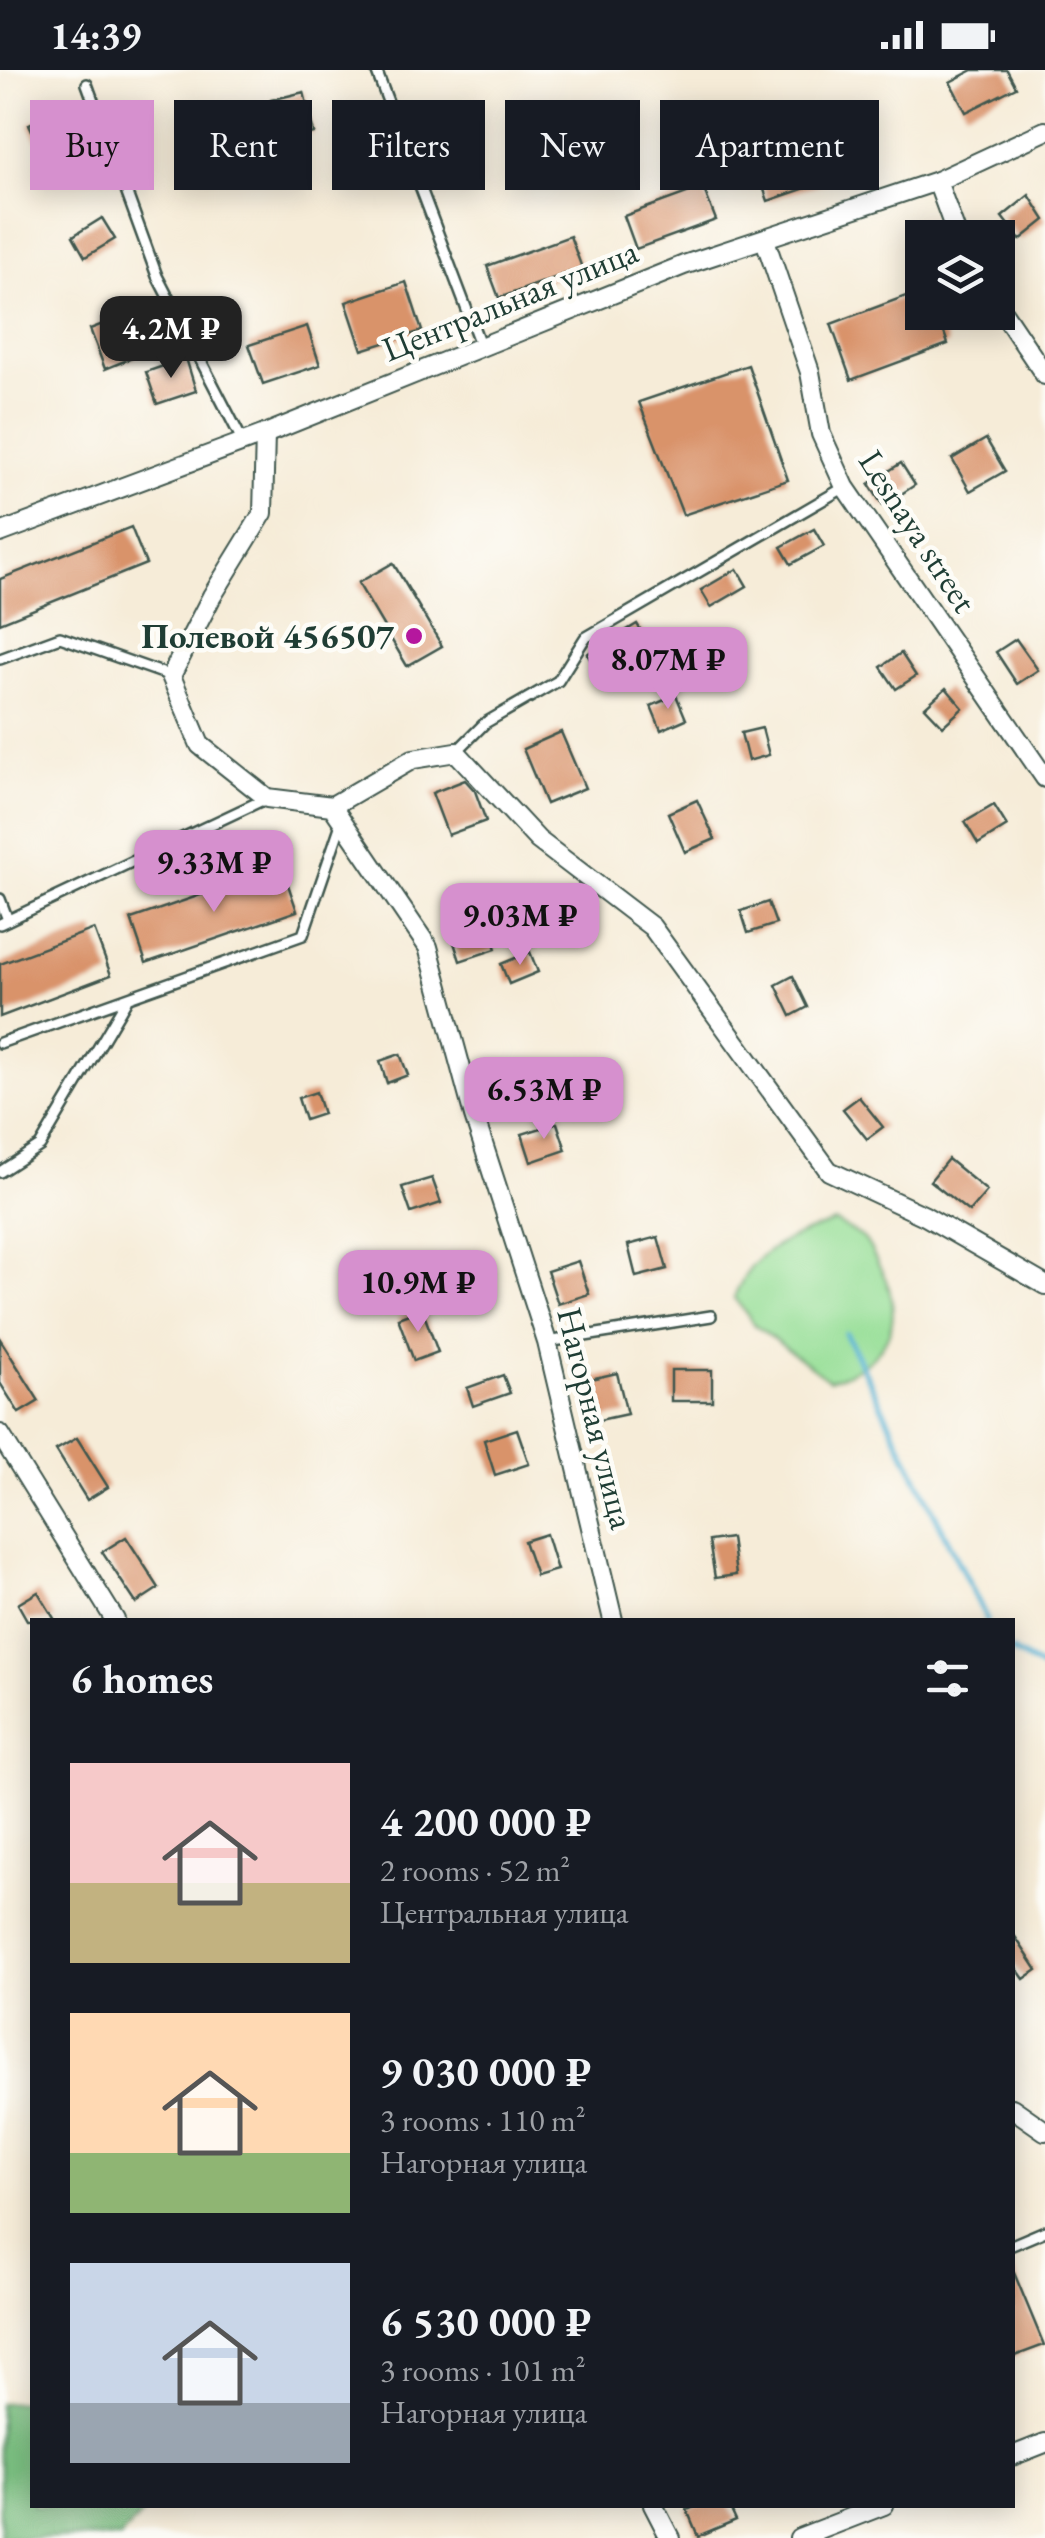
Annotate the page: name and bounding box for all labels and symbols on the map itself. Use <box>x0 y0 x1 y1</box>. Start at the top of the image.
street label: Центральная улица <box>375 228 645 372</box>
pin: 4.2M ₽ <box>90 296 252 381</box>
street label: Lesnaya street <box>849 441 988 621</box>
place label: Полевой 456507 <box>141 613 394 658</box>
marker: Полевой 456507 <box>403 625 425 647</box>
pin: 8.07M ₽ <box>576 627 760 712</box>
pin: 9.33M ₽ <box>122 830 306 915</box>
pin: 9.03M ₽ <box>428 883 612 968</box>
pin: 6.53M ₽ <box>452 1057 636 1142</box>
pin: 10.9M ₽ <box>326 1250 510 1335</box>
street label: Нагорная улица <box>546 1302 646 1534</box>

